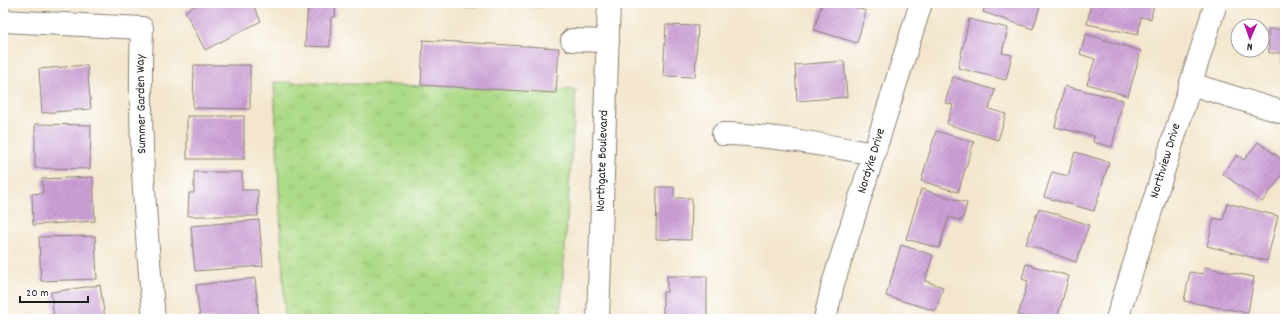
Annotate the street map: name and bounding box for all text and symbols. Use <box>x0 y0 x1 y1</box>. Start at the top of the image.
north arrow <box>1230 18 1270 58</box>
text: N <box>1246 38 1253 54</box>
street label: Summer Garden Way <box>132 53 152 154</box>
street label: Northgate Boulevard <box>592 110 614 212</box>
street label: Northview Drive <box>1146 121 1187 201</box>
street label: Nordyke Drive <box>853 126 891 196</box>
scale bar <box>20 278 88 304</box>
text: 20 m <box>26 285 49 302</box>

